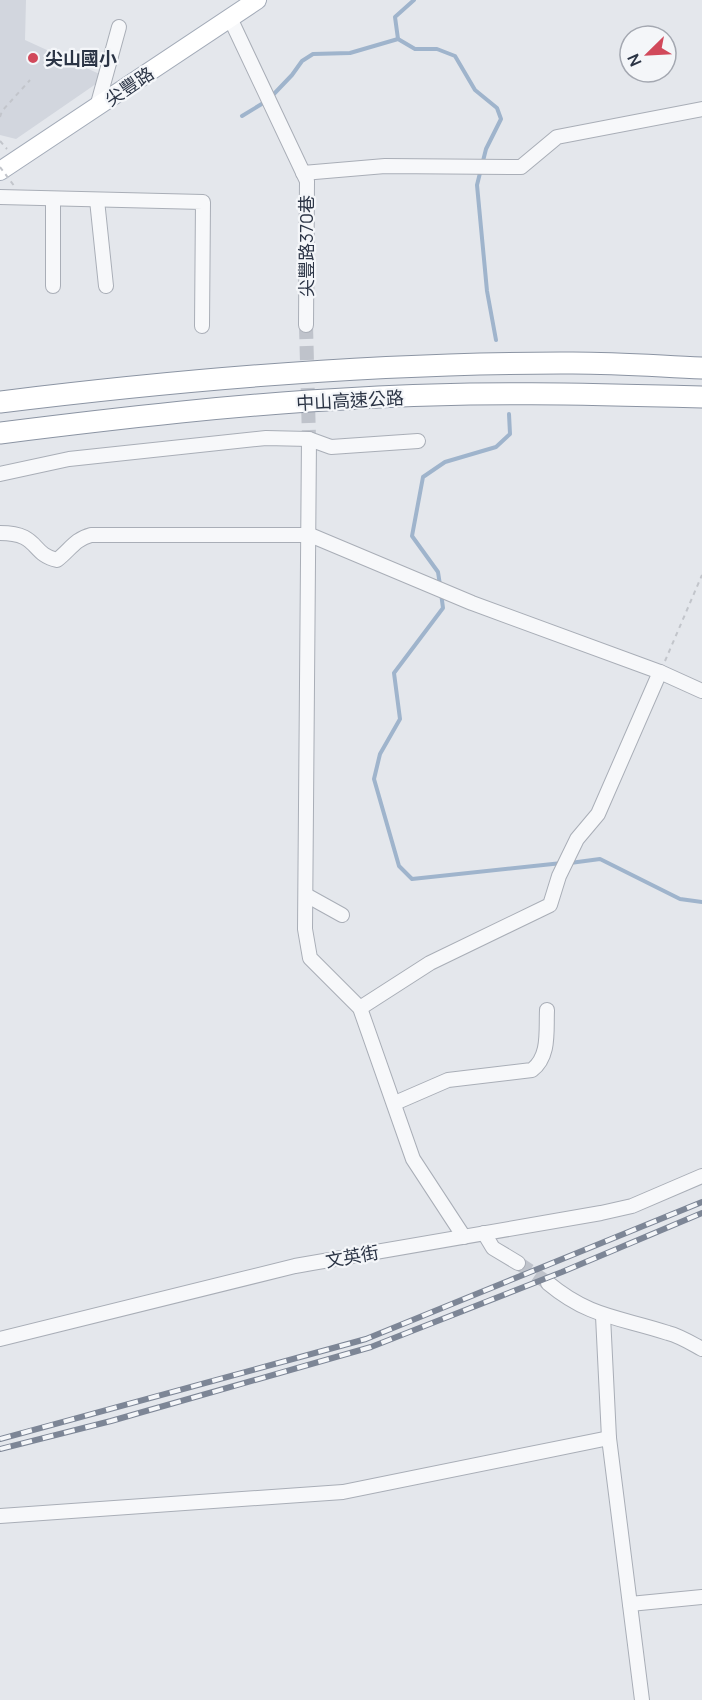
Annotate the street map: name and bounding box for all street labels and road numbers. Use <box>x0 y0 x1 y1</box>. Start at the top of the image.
street label: 尖豐路 <box>100 61 158 111</box>
street label: 尖豐路370巷 <box>294 195 318 297</box>
street label: 中山高速公路 <box>295 385 405 415</box>
street label: 文英街 <box>323 1239 381 1273</box>

